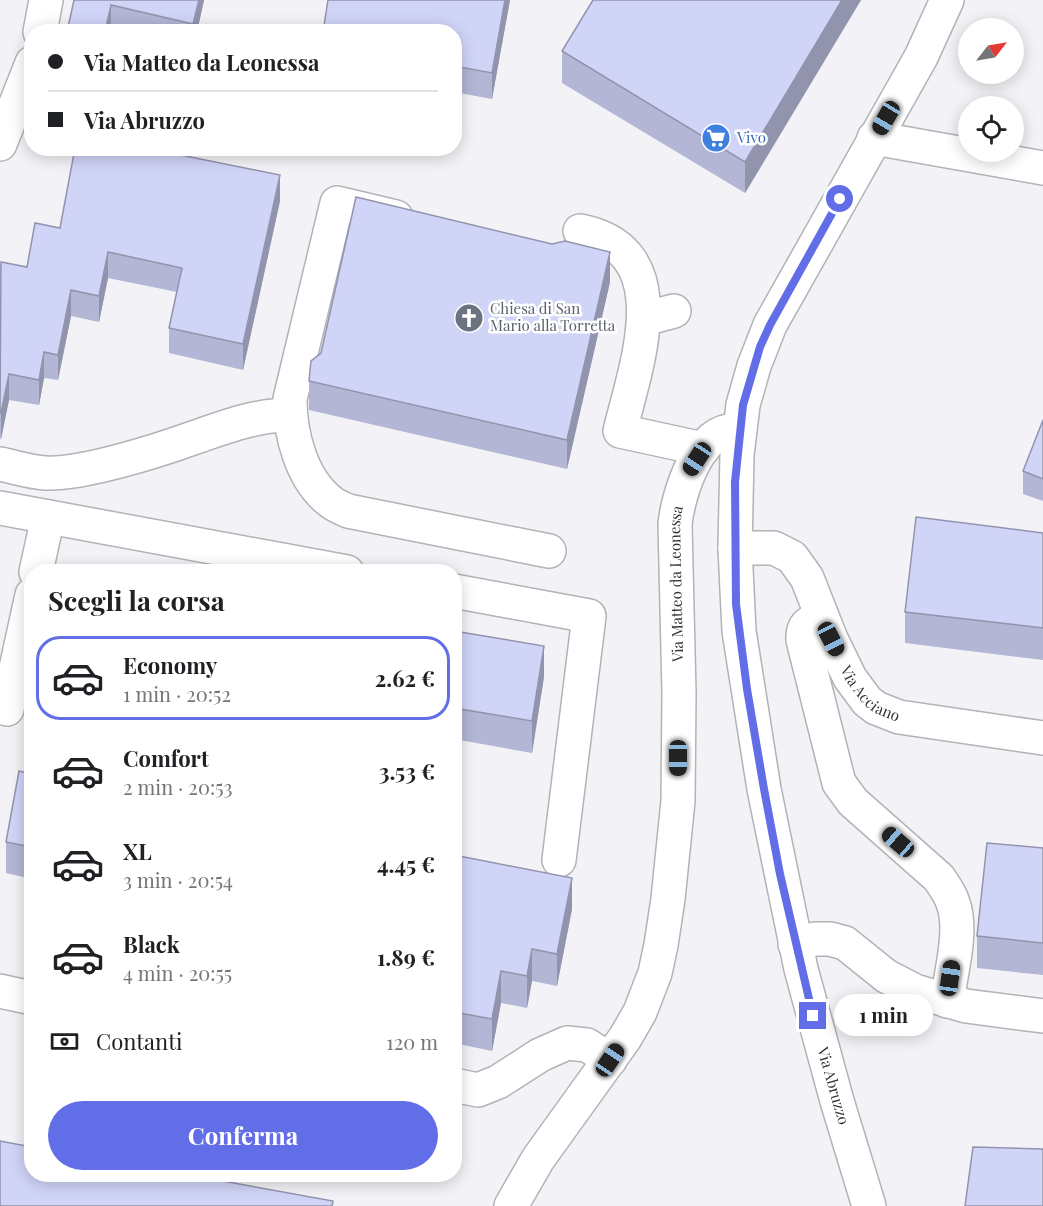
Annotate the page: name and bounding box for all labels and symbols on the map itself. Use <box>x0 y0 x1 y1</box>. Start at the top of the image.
north arrow <box>958 18 1024 84</box>
car <box>869 98 903 138</box>
supermarket icon: Vivo <box>700 122 732 154</box>
place label: Vivo <box>736 127 766 147</box>
route start <box>826 185 853 212</box>
place label: Chiesa di San Mario alla Torretta <box>490 298 616 335</box>
church icon: Chiesa di San Mario alla Torretta <box>453 302 485 334</box>
car <box>680 439 714 479</box>
street label: Via Matteo da Leonessa <box>664 503 687 663</box>
car <box>815 619 847 659</box>
street label: Via Acciano <box>836 661 903 725</box>
car <box>669 740 687 776</box>
car <box>879 823 917 861</box>
car <box>939 959 961 997</box>
callout: 1 min <box>834 995 933 1037</box>
route end <box>799 1002 826 1029</box>
car <box>592 1040 628 1080</box>
street label: Via Abruzzo <box>813 1044 855 1127</box>

